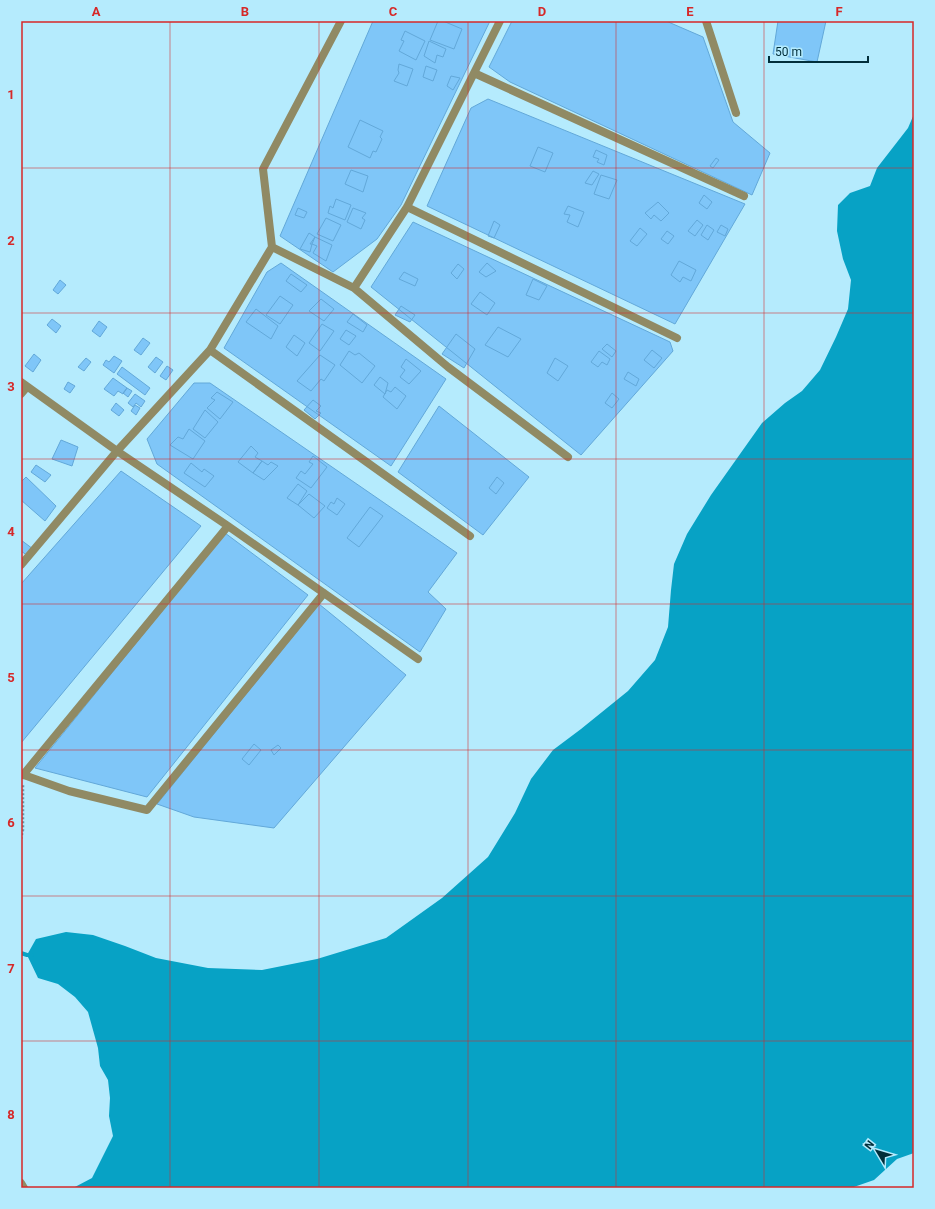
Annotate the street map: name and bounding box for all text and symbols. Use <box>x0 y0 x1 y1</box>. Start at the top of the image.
text: A <box>92 4 101 19</box>
text: B <box>241 4 249 19</box>
text: C <box>389 4 398 19</box>
text: D <box>538 4 546 19</box>
text: E <box>686 4 694 19</box>
text: F <box>835 4 843 19</box>
scale bar <box>769 38 868 64</box>
text: 50 m <box>775 45 802 59</box>
text: 1 <box>7 87 15 102</box>
text: 2 <box>7 233 15 248</box>
text: 3 <box>7 379 15 394</box>
text: 4 <box>7 524 15 539</box>
text: 5 <box>7 670 15 685</box>
text: 6 <box>7 815 15 830</box>
text: 7 <box>7 961 15 976</box>
text: 8 <box>7 1107 15 1122</box>
north arrow <box>857 1131 897 1171</box>
text: N <box>862 1138 877 1152</box>

